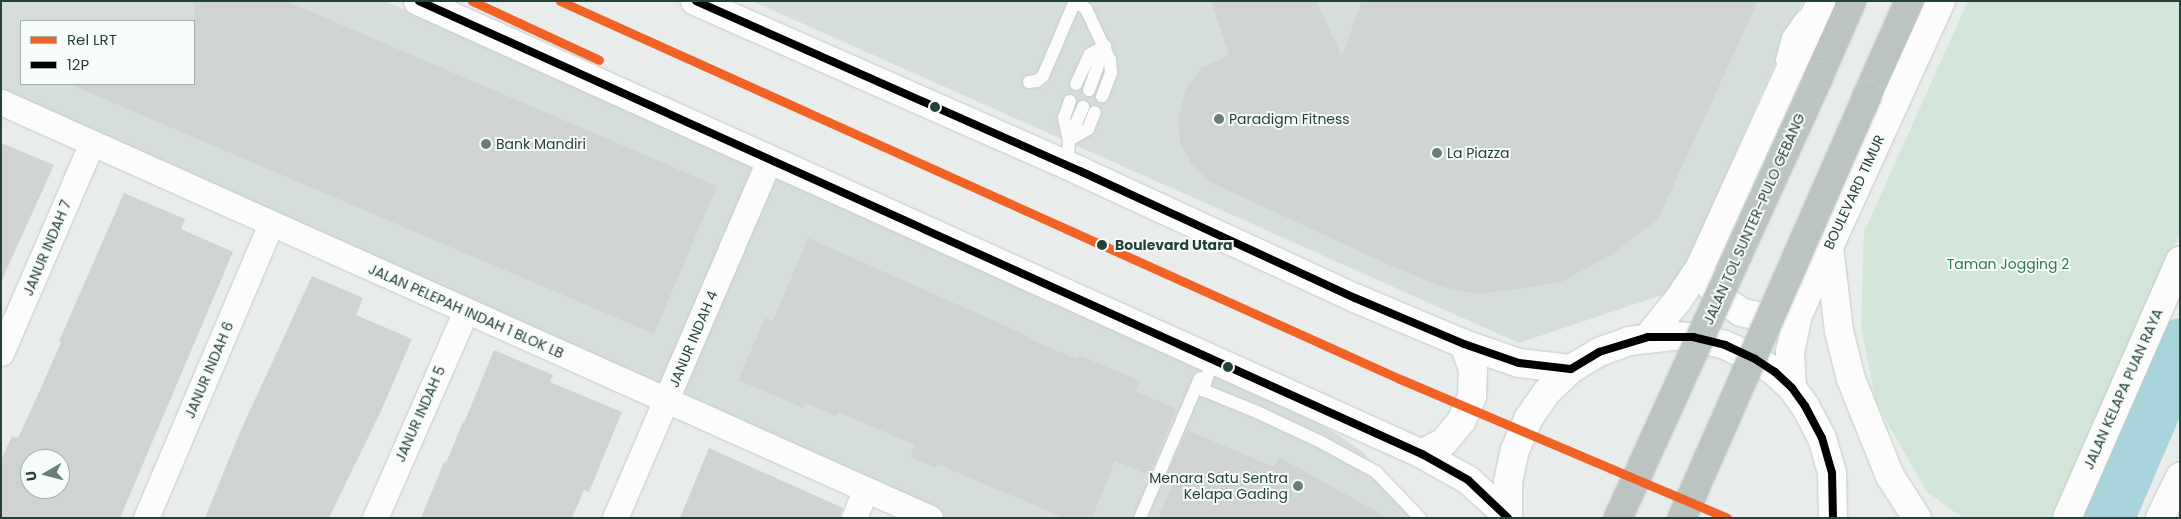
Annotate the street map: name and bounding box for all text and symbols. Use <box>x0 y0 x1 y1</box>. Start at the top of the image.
legend <box>20 20 195 85</box>
text: Rel LRT <box>67 29 117 50</box>
text: 12P <box>67 54 89 75</box>
unlabelled marker <box>930 102 940 112</box>
place label: Paradigm Fitness <box>1229 111 1350 127</box>
street label: JALAN TOL SUNTER–PULO GEBANG <box>1700 111 1808 327</box>
marker: Paradigm Fitness <box>1213 113 1225 125</box>
street label: BOULEVARD TIMUR <box>1820 132 1888 252</box>
place label: Bank Mandiri <box>496 136 586 152</box>
marker: Bank Mandiri <box>480 138 492 150</box>
place label: La Piazza <box>1447 145 1509 161</box>
marker: La Piazza <box>1431 147 1443 159</box>
street label: JANUR INDAH 7 <box>19 198 75 298</box>
marker: Boulevard Utara <box>1093 236 1111 254</box>
place label: Boulevard Utara <box>1115 237 1233 253</box>
park label: Taman Jogging 2 <box>1947 256 2069 272</box>
street label: JALAN PELEPAH INDAH 1 BLOK LB <box>366 260 566 362</box>
street label: JANUR INDAH 4 <box>665 288 721 390</box>
street label: JALAN KELAPA PUAN RAYA <box>2080 306 2166 472</box>
street label: JANUR INDAH 6 <box>181 319 237 421</box>
unlabelled marker <box>1223 362 1233 372</box>
street label: JANUR INDAH 5 <box>391 363 449 465</box>
north arrow <box>20 449 70 499</box>
text: U <box>21 470 42 482</box>
place label: Menara Satu Sentra Kelapa Gading <box>1149 470 1288 502</box>
marker: Menara Satu Sentra Kelapa Gading <box>1292 480 1304 492</box>

